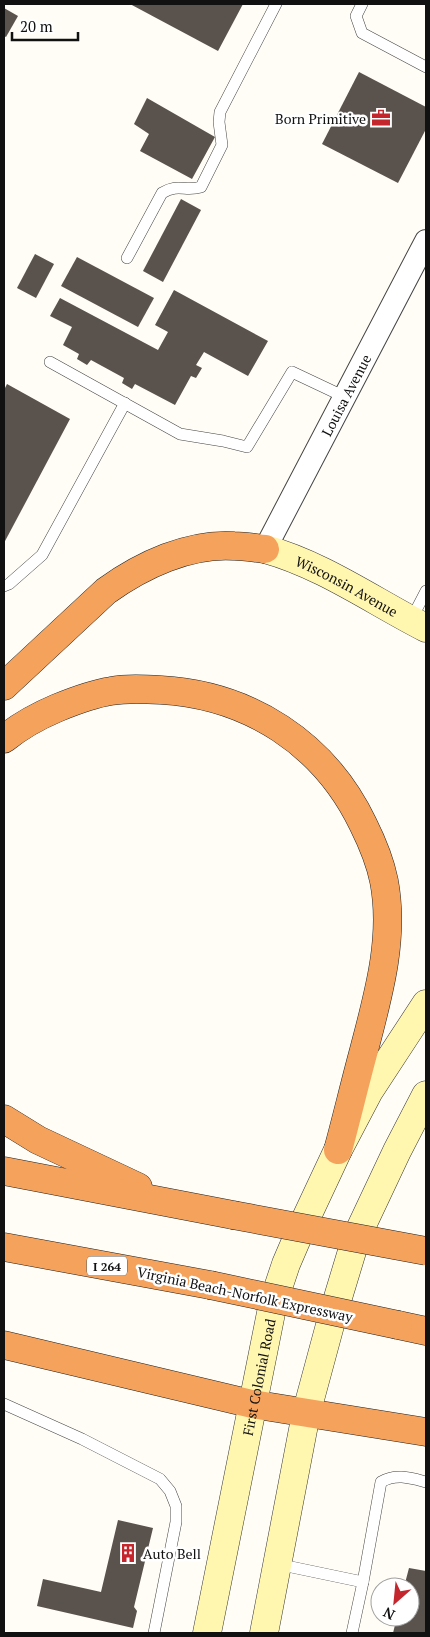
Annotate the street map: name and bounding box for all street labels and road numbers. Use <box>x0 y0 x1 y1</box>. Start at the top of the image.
street label: Louisa Avenue <box>316 351 375 439</box>
street label: Wisconsin Avenue <box>293 551 402 621</box>
road number: I 264 <box>87 1256 127 1276</box>
street label: Virginia Beach-Norfolk Expressway <box>135 1262 355 1326</box>
street label: First Colonial Road <box>237 1317 279 1437</box>

